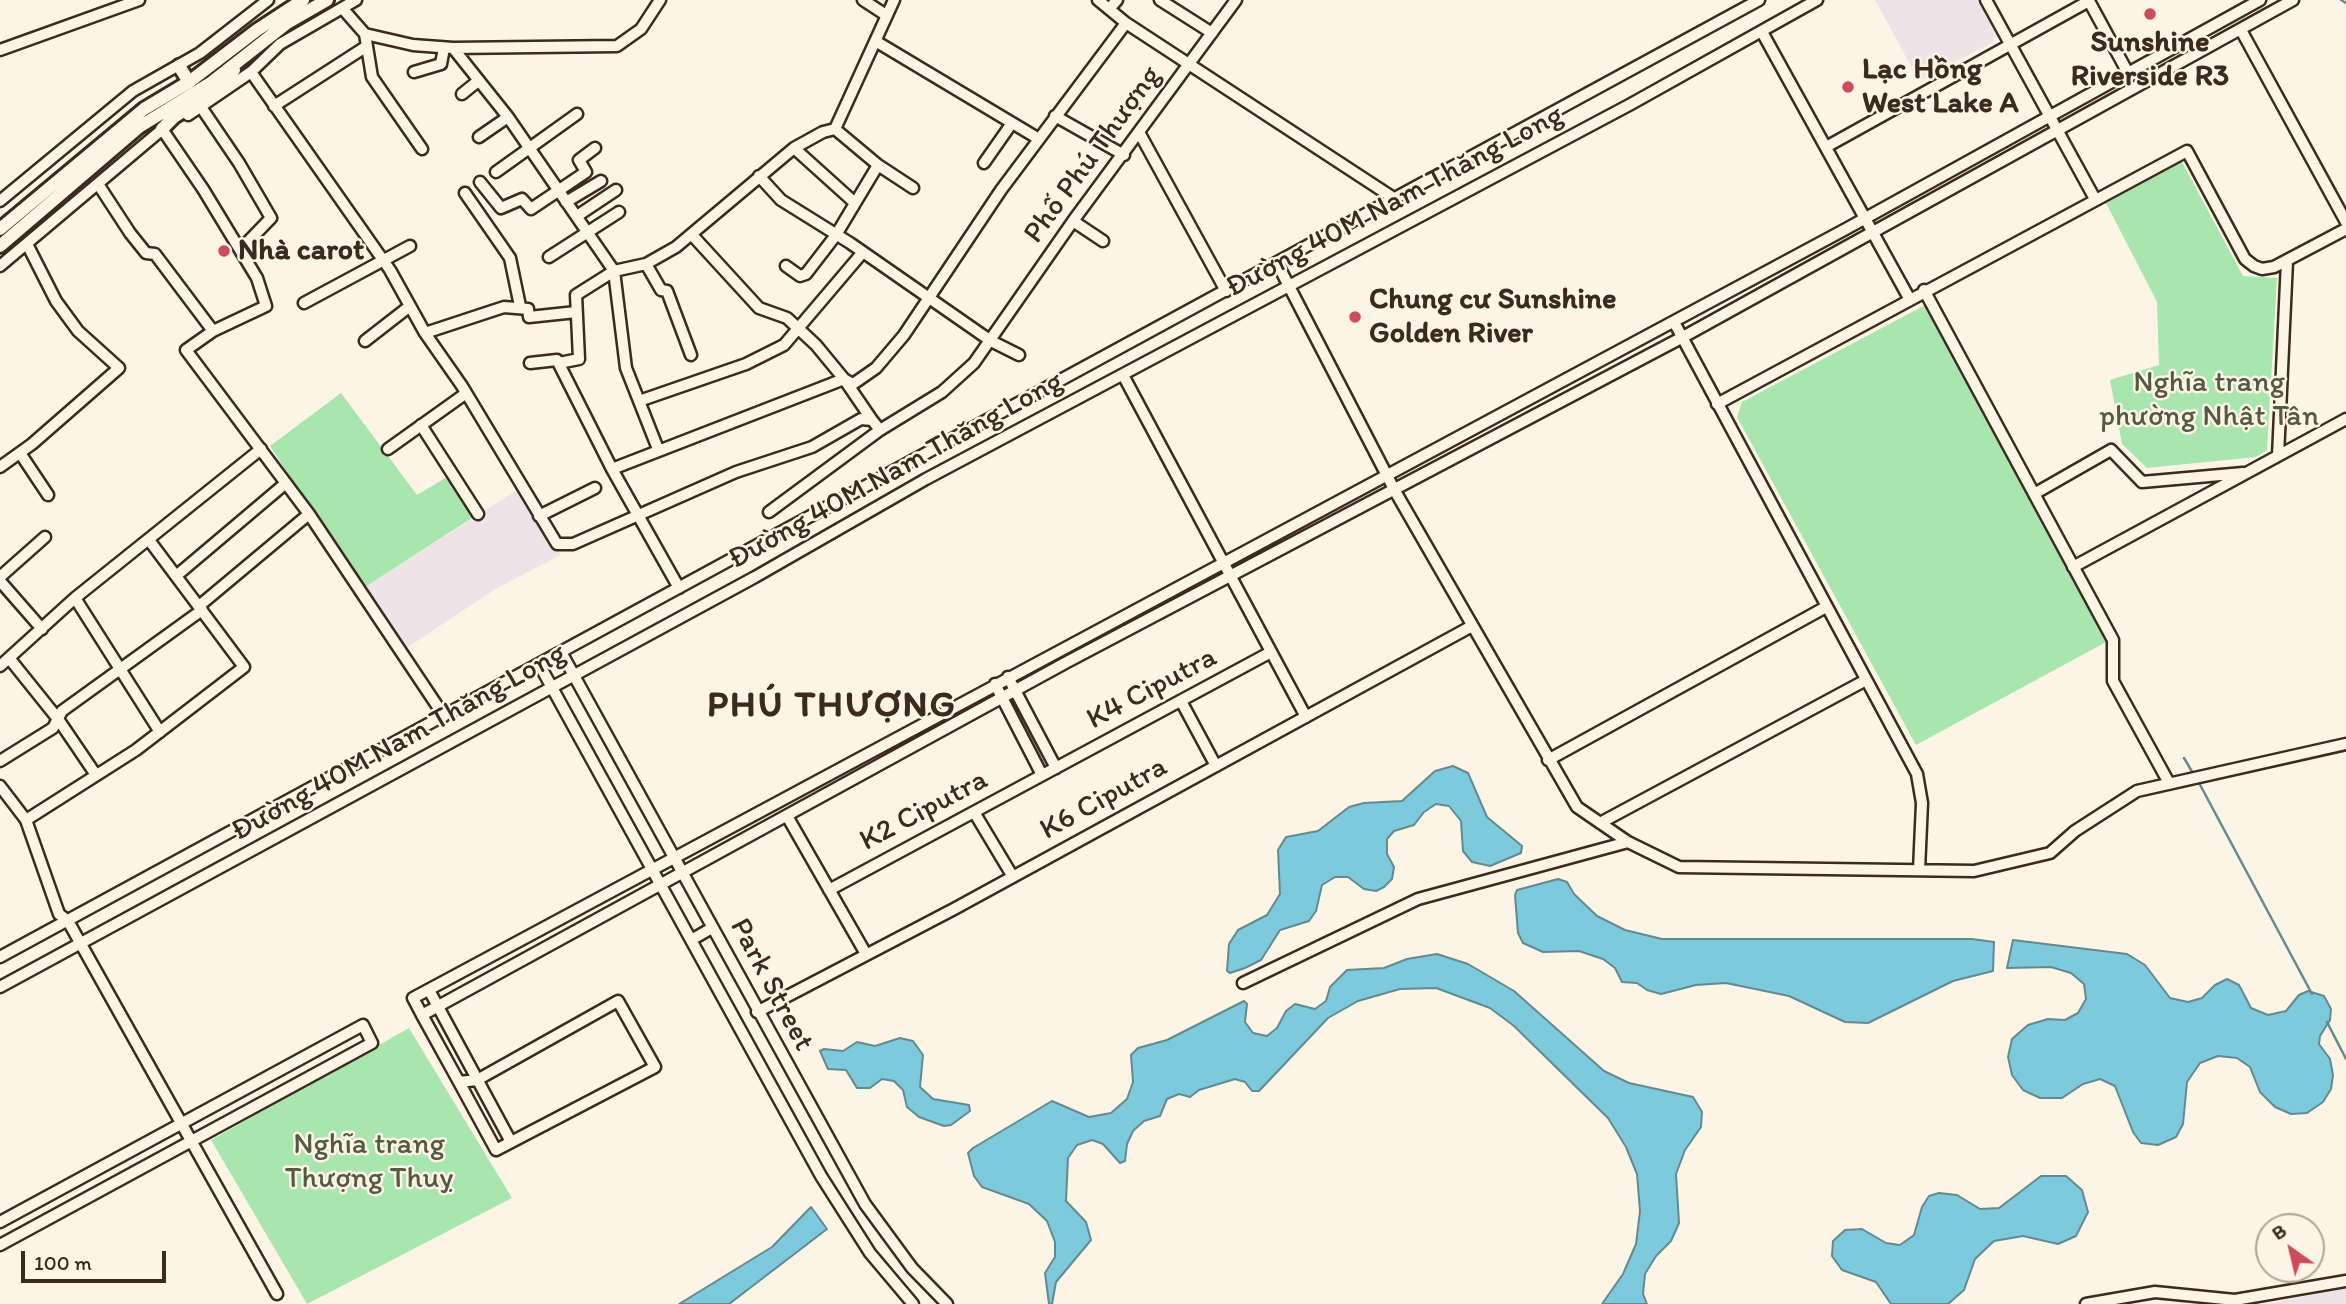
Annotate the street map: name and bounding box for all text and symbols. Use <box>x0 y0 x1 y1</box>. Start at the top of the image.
marker: Sunshine Riverside R3 <box>2142 6 2158 22</box>
place label: Sunshine Riverside R3 <box>2071 25 2229 96</box>
place label: Lạc Hồng West Lake A <box>1862 52 2019 122</box>
street label: Phố Phú Thượng <box>1017 59 1169 251</box>
marker: Lạc Hồng West Lake A <box>1840 79 1856 95</box>
street label: Đường 40M Nam Thăng Long <box>1220 98 1570 306</box>
place label: Nhà carot <box>238 233 364 269</box>
marker: Nhà carot <box>216 243 232 259</box>
place label: Chung cư Sunshine Golden River <box>1369 282 1616 352</box>
marker: Chung cư Sunshine Golden River <box>1347 309 1363 325</box>
street label: Đường 40M Nam Thăng Long <box>723 364 1069 578</box>
park label: Nghĩa trang phường Nhật Tân <box>2099 365 2319 436</box>
street label: Đường 40M Nam Thăng Long <box>226 636 572 850</box>
street label: K4 Ciputra <box>1081 640 1223 738</box>
district label: PHÚ THƯỢNG <box>708 685 956 729</box>
street label: K6 Ciputra <box>1034 749 1174 849</box>
street label: K2 Ciputra <box>854 762 994 860</box>
street label: Park Street <box>721 913 821 1057</box>
park label: Nghĩa trang Thượng Thuỵ <box>285 1127 453 1198</box>
north arrow <box>2255 1213 2325 1283</box>
text: B <box>2268 1219 2291 1245</box>
scale bar <box>24 1238 170 1282</box>
text: 100 m <box>34 1250 92 1275</box>

